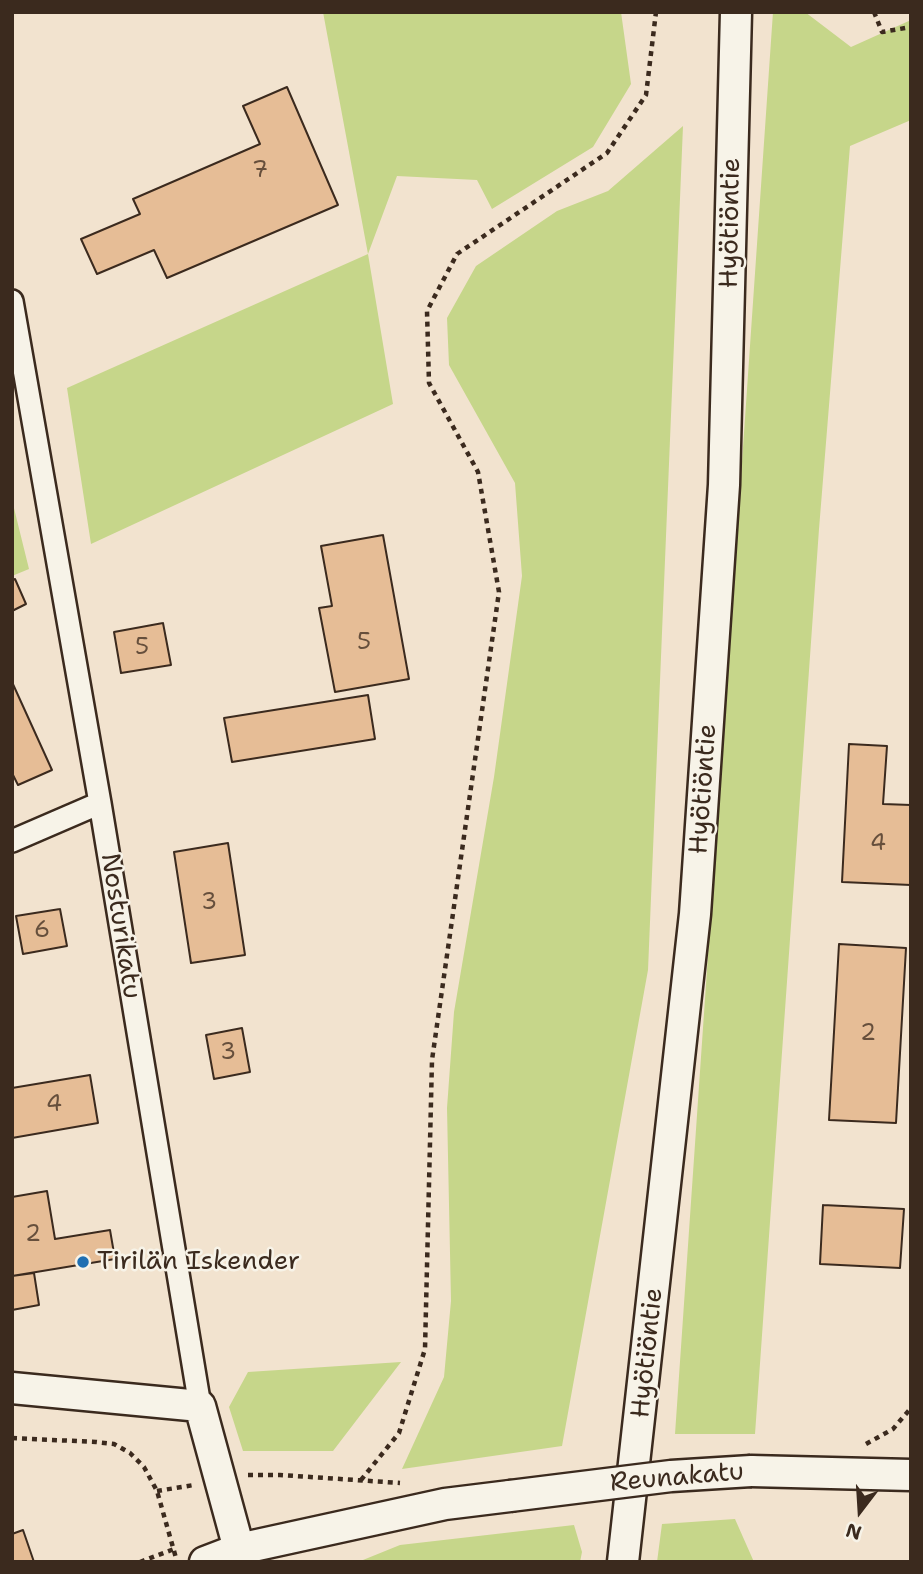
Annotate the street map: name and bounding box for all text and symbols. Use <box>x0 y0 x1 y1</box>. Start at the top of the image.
house number: 7 <box>252 157 268 185</box>
street label: Hyötiöntie <box>714 157 748 289</box>
house number: 5 <box>357 629 371 657</box>
house number: 5 <box>135 634 149 662</box>
street label: Hyötiöntie <box>684 723 724 855</box>
house number: 4 <box>870 830 886 858</box>
street label: Nosturikatu <box>93 851 147 1001</box>
house number: 3 <box>201 889 217 917</box>
house number: 6 <box>34 917 50 945</box>
house number: 2 <box>860 1020 876 1048</box>
house number: 3 <box>220 1039 236 1067</box>
house number: 4 <box>46 1091 62 1119</box>
house number: 2 <box>25 1221 41 1249</box>
place label: Tirilän Iskender <box>97 1246 300 1278</box>
marker: Tirilän Iskender <box>75 1254 91 1270</box>
street label: Hyötiöntie <box>626 1286 670 1420</box>
street label: Reunakatu <box>609 1457 745 1499</box>
north arrow <box>825 1476 895 1546</box>
text: N <box>843 1517 865 1546</box>

